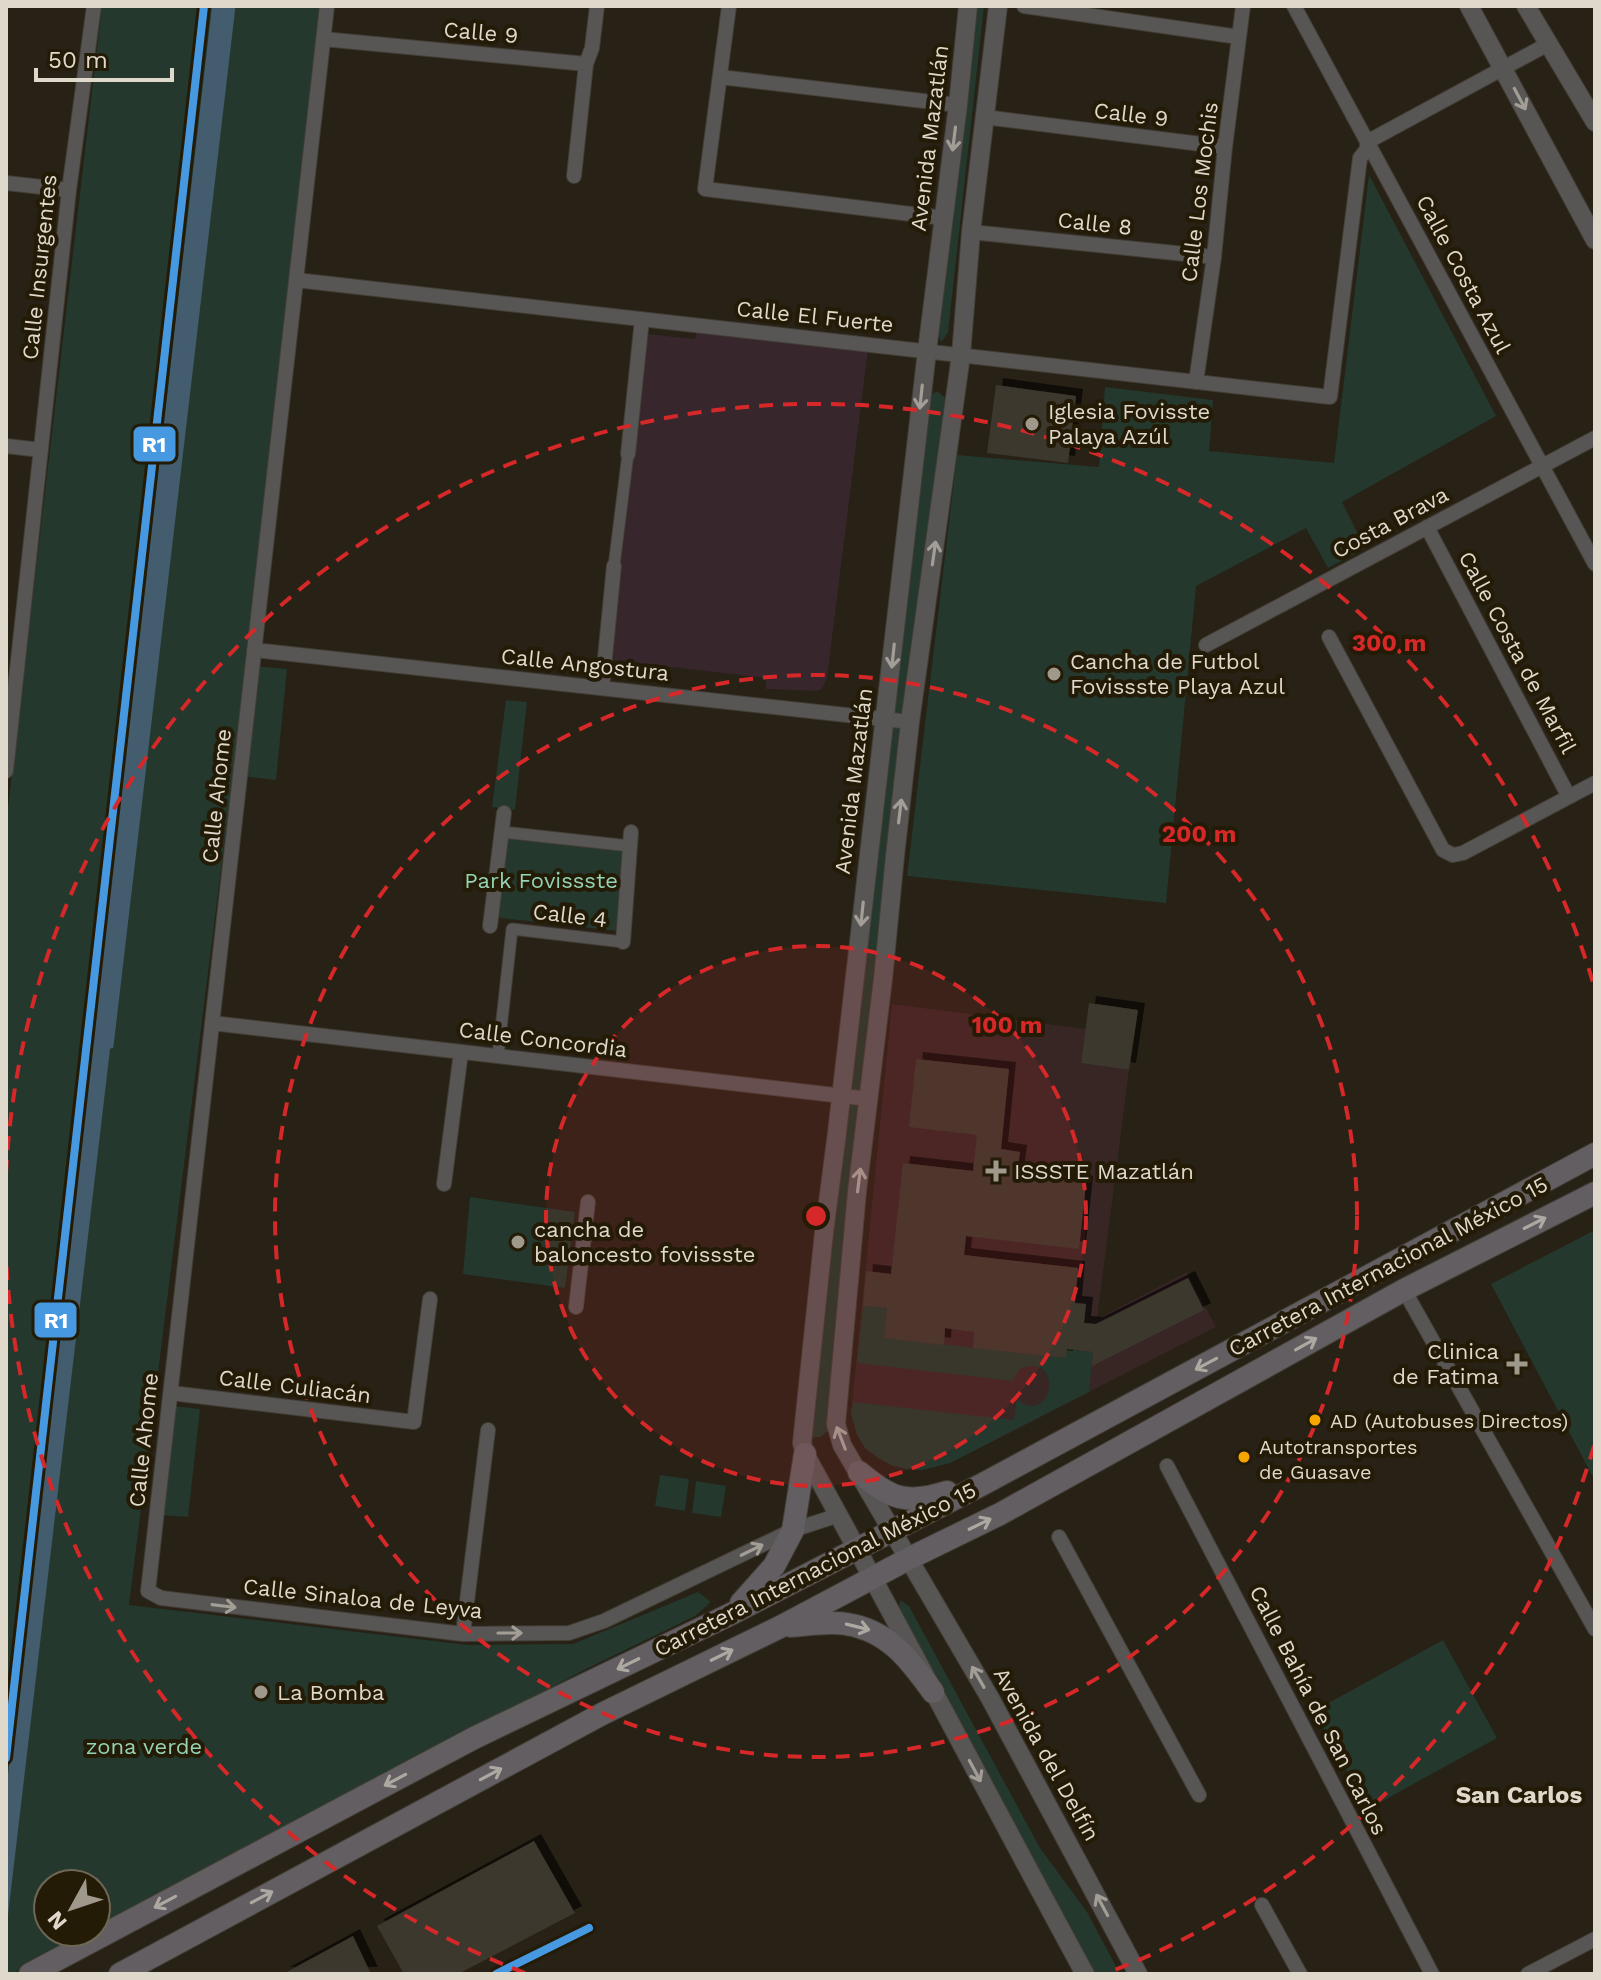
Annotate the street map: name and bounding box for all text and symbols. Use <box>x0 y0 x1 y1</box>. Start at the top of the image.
street label: Calle 9 <box>443 17 519 48</box>
scale bar <box>36 32 172 82</box>
street label: Avenida Mazatlán <box>906 43 953 233</box>
text: 50 m <box>48 46 108 74</box>
one-way arrow <box>1513 86 1529 110</box>
street label: Calle 9 <box>1092 98 1170 131</box>
street label: Calle Los Mochis <box>1176 100 1223 284</box>
one-way arrow <box>946 125 961 152</box>
street label: Calle Insurgentes <box>17 173 62 361</box>
street label: Calle Costa Azul <box>1411 191 1516 358</box>
street label: Calle 8 <box>1056 207 1133 240</box>
street label: Calle El Fuerte <box>735 296 895 337</box>
one-way arrow <box>914 383 929 410</box>
place label: Iglesia Fovisste Palaya Azúl <box>1048 399 1210 449</box>
marker: Iglesia Fovisste Palaya Azúl <box>1023 415 1041 433</box>
line badge: R1 <box>132 425 177 463</box>
text: R1 <box>142 432 166 457</box>
street label: Costa Brava <box>1328 482 1452 563</box>
one-way arrow <box>927 541 942 566</box>
street label: Calle Costa de Marfil <box>1454 547 1582 758</box>
text: 300 m <box>1352 629 1426 657</box>
one-way arrow <box>885 642 900 669</box>
street label: Calle Angostura <box>500 643 670 686</box>
place label: Cancha de Futbol Fovissste Playa Azul <box>1070 649 1285 699</box>
marker: Cancha de Futbol Fovissste Playa Azul <box>1045 665 1063 683</box>
street label: Avenida Mazatlán <box>830 686 877 876</box>
street label: Calle Ahome <box>197 727 236 865</box>
one-way arrow <box>893 799 908 824</box>
text: 200 m <box>1162 820 1236 848</box>
park label: Park Fovissste <box>464 868 618 893</box>
street label: Calle 4 <box>531 899 609 932</box>
one-way arrow <box>854 900 869 927</box>
text: 100 m <box>972 1011 1042 1039</box>
street label: Calle Concordia <box>457 1017 629 1062</box>
place label: ISSSTE Mazatlán <box>1014 1159 1194 1184</box>
marker: ISSSTE Mazatlán <box>985 1160 1007 1182</box>
one-way arrow <box>851 1167 866 1194</box>
street label: Carretera Internacional México 15 <box>1224 1171 1552 1361</box>
centre of rings <box>802 1202 830 1230</box>
one-way arrow <box>1523 1215 1547 1230</box>
place label: cancha de baloncesto fovissste <box>534 1217 755 1267</box>
marker: cancha de baloncesto fovissste <box>509 1233 527 1251</box>
line badge: R1 <box>33 1301 78 1339</box>
text: R1 <box>44 1308 68 1333</box>
one-way arrow <box>1293 1336 1317 1352</box>
place label: Clinica de Fatima <box>1392 1339 1499 1389</box>
marker: Clinica de Fatima <box>1506 1353 1528 1375</box>
one-way arrow <box>1195 1356 1218 1372</box>
street label: Calle Culiacán <box>217 1365 373 1408</box>
street label: Calle Ahome <box>124 1371 163 1509</box>
place label: AD (Autobuses Directos) <box>1330 1409 1568 1433</box>
marker: AD (Autobuses Directos) <box>1307 1412 1323 1428</box>
one-way arrow <box>833 1426 847 1451</box>
place label: Autotransportes de Guasave <box>1259 1435 1418 1484</box>
marker: Autotransportes de Guasave <box>1236 1449 1252 1465</box>
street label: Carretera Internacional México 15 <box>650 1477 980 1662</box>
one-way arrow <box>967 1515 991 1531</box>
one-way arrow <box>740 1542 764 1557</box>
street label: Calle Sinaloa de Leyva <box>242 1573 484 1623</box>
street label: Calle Bahía de San Carlos <box>1245 1581 1392 1839</box>
one-way arrow <box>210 1598 237 1613</box>
one-way arrow <box>844 1620 870 1635</box>
one-way arrow <box>496 1625 523 1641</box>
one-way arrow <box>710 1647 734 1662</box>
one-way arrow <box>616 1657 640 1672</box>
street label: Avenida del Delfín <box>989 1663 1105 1845</box>
one-way arrow <box>970 1665 985 1689</box>
place label: La Bomba <box>277 1680 384 1705</box>
marker: La Bomba <box>252 1683 270 1701</box>
park label: zona verde <box>86 1734 202 1759</box>
one-way arrow <box>968 1759 984 1782</box>
one-way arrow <box>479 1766 502 1782</box>
one-way arrow <box>384 1773 407 1789</box>
district label: San Carlos <box>1456 1781 1583 1809</box>
north arrow <box>32 1868 112 1948</box>
one-way arrow <box>250 1889 274 1905</box>
one-way arrow <box>1093 1894 1109 1917</box>
one-way arrow <box>154 1895 178 1911</box>
text: N <box>42 1906 72 1935</box>

